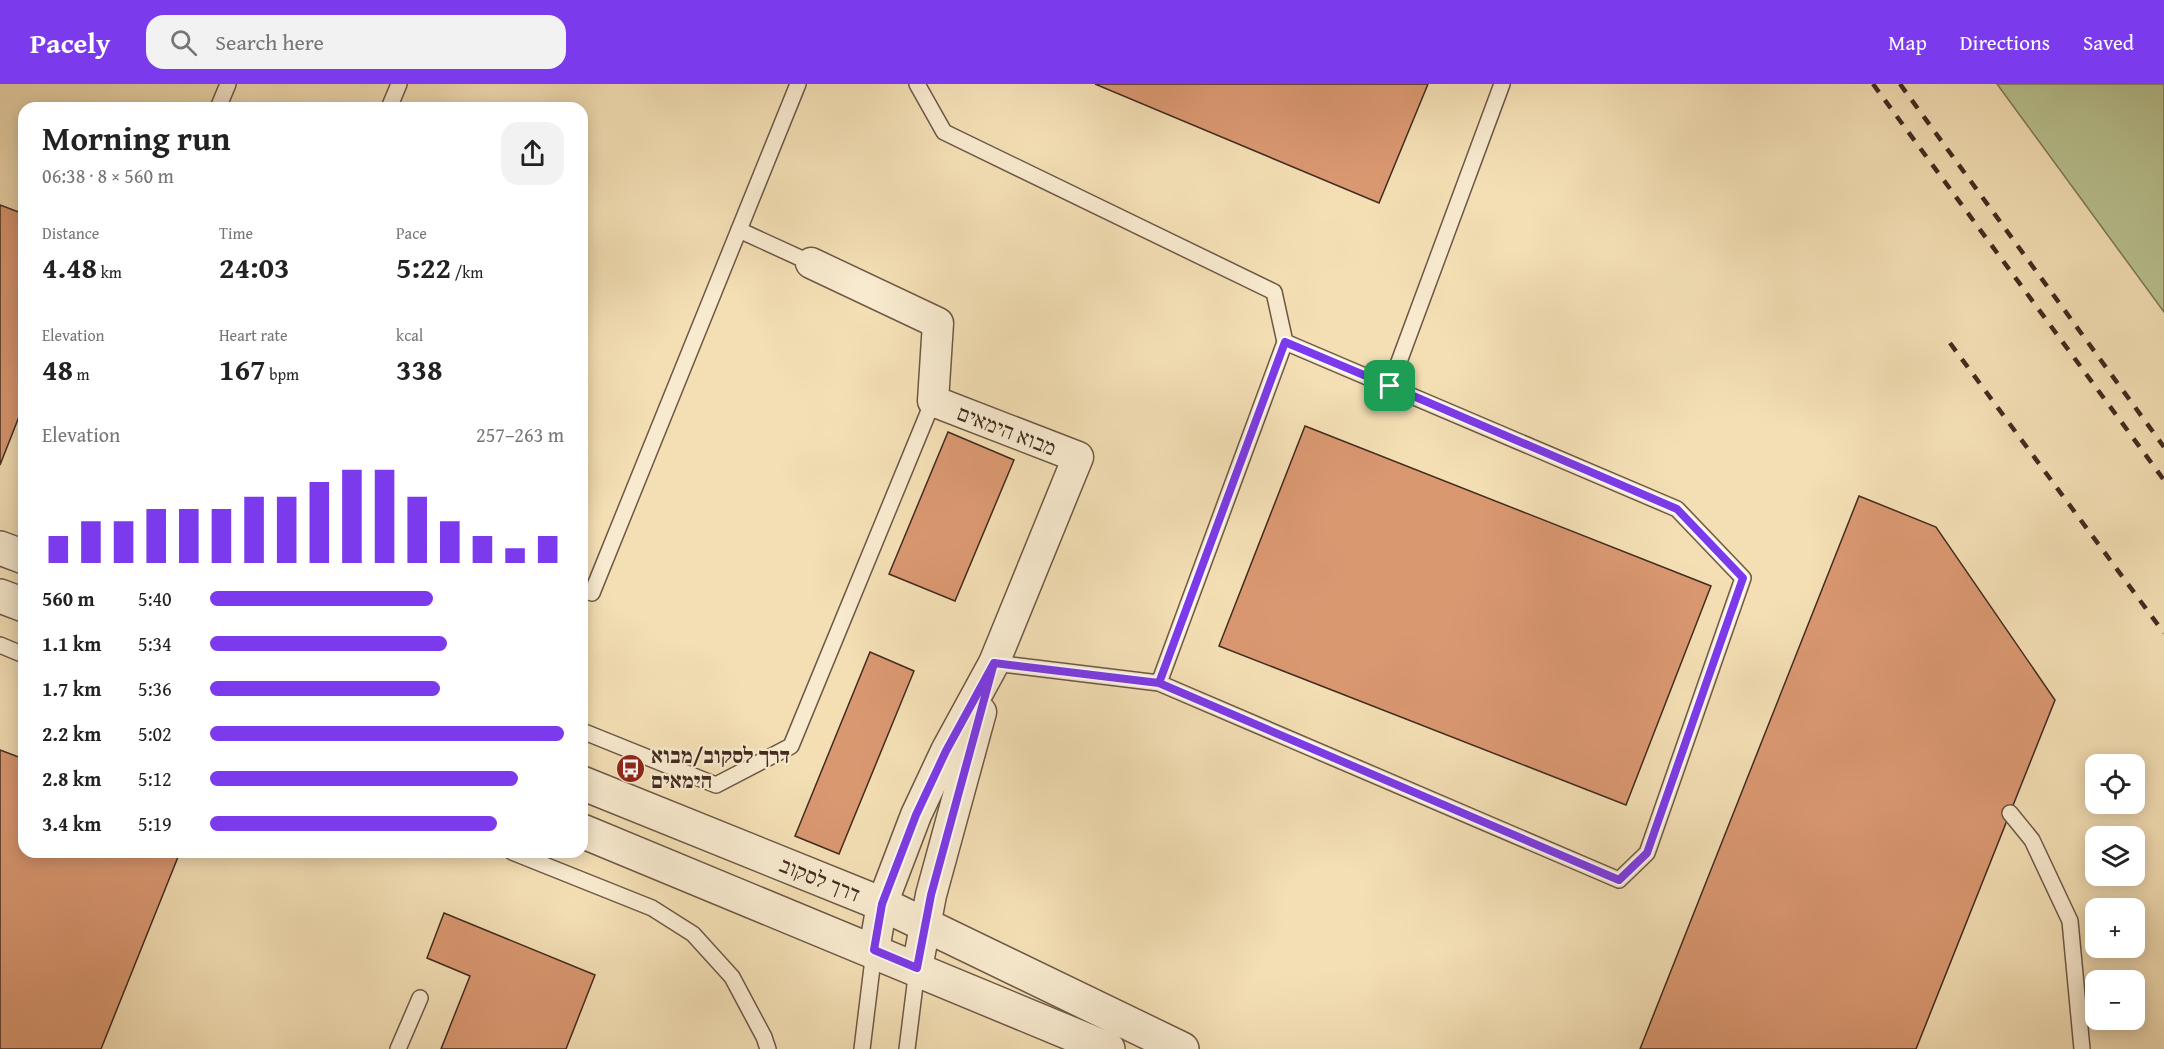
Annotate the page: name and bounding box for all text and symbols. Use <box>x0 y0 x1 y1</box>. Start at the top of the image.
search box <box>146 15 566 69</box>
text: Pacely <box>30 22 110 63</box>
icon: search <box>167 26 200 59</box>
text: Search here <box>215 26 324 58</box>
text: Map <box>1888 27 1927 58</box>
text: Directions <box>1960 27 2050 58</box>
text: Saved <box>2083 27 2134 58</box>
text: Morning run <box>42 114 231 162</box>
button: share <box>501 122 564 185</box>
text: 06:38 · 8 × 560 m <box>42 161 174 190</box>
text: Distance <box>42 221 99 245</box>
text: Time <box>219 221 253 245</box>
text: Pace <box>396 221 427 245</box>
text: 4.48 <box>42 245 97 289</box>
text: 24:03 <box>219 245 290 289</box>
text: 5:22 <box>396 245 451 289</box>
text: km <box>97 260 122 284</box>
text: /km <box>451 260 483 284</box>
text: Elevation <box>42 323 105 347</box>
text: Heart rate <box>219 323 288 347</box>
text: kcal <box>396 323 423 347</box>
text: 48 <box>42 347 73 391</box>
text: 167 <box>219 347 266 391</box>
text: 338 <box>396 347 443 391</box>
pin <box>1364 360 1415 411</box>
text: m <box>73 362 90 386</box>
text: bpm <box>266 362 299 386</box>
icon: arrive <box>1373 369 1406 402</box>
street label: מבוא הימאים <box>953 396 1061 464</box>
text: Elevation <box>42 420 120 449</box>
text: 257–263 m <box>476 420 564 449</box>
text: 560 m <box>42 584 95 613</box>
text: 5:40 <box>138 584 172 613</box>
text: 1.1 km <box>42 629 101 658</box>
text: 5:34 <box>138 629 172 658</box>
text: 1.7 km <box>42 674 101 703</box>
text: 5:36 <box>138 674 172 703</box>
text: 2.2 km <box>42 719 101 748</box>
text: 5:02 <box>138 719 172 748</box>
place label: דרך לסקוב/מבוא הימאים <box>651 739 790 796</box>
bus stop icon: דרך לסקוב/מבוא הימאים <box>614 752 646 784</box>
map controls <box>2085 754 2145 1030</box>
button: locate <box>2085 754 2145 814</box>
text: 2.8 km <box>42 764 101 793</box>
text: 5:12 <box>138 764 172 793</box>
text: 3.4 km <box>42 809 101 838</box>
text: 5:19 <box>138 809 172 838</box>
button: layers <box>2085 826 2145 886</box>
street label: דרך לסקוב <box>775 848 865 910</box>
button: + <box>2085 898 2145 958</box>
button: − <box>2085 970 2145 1030</box>

